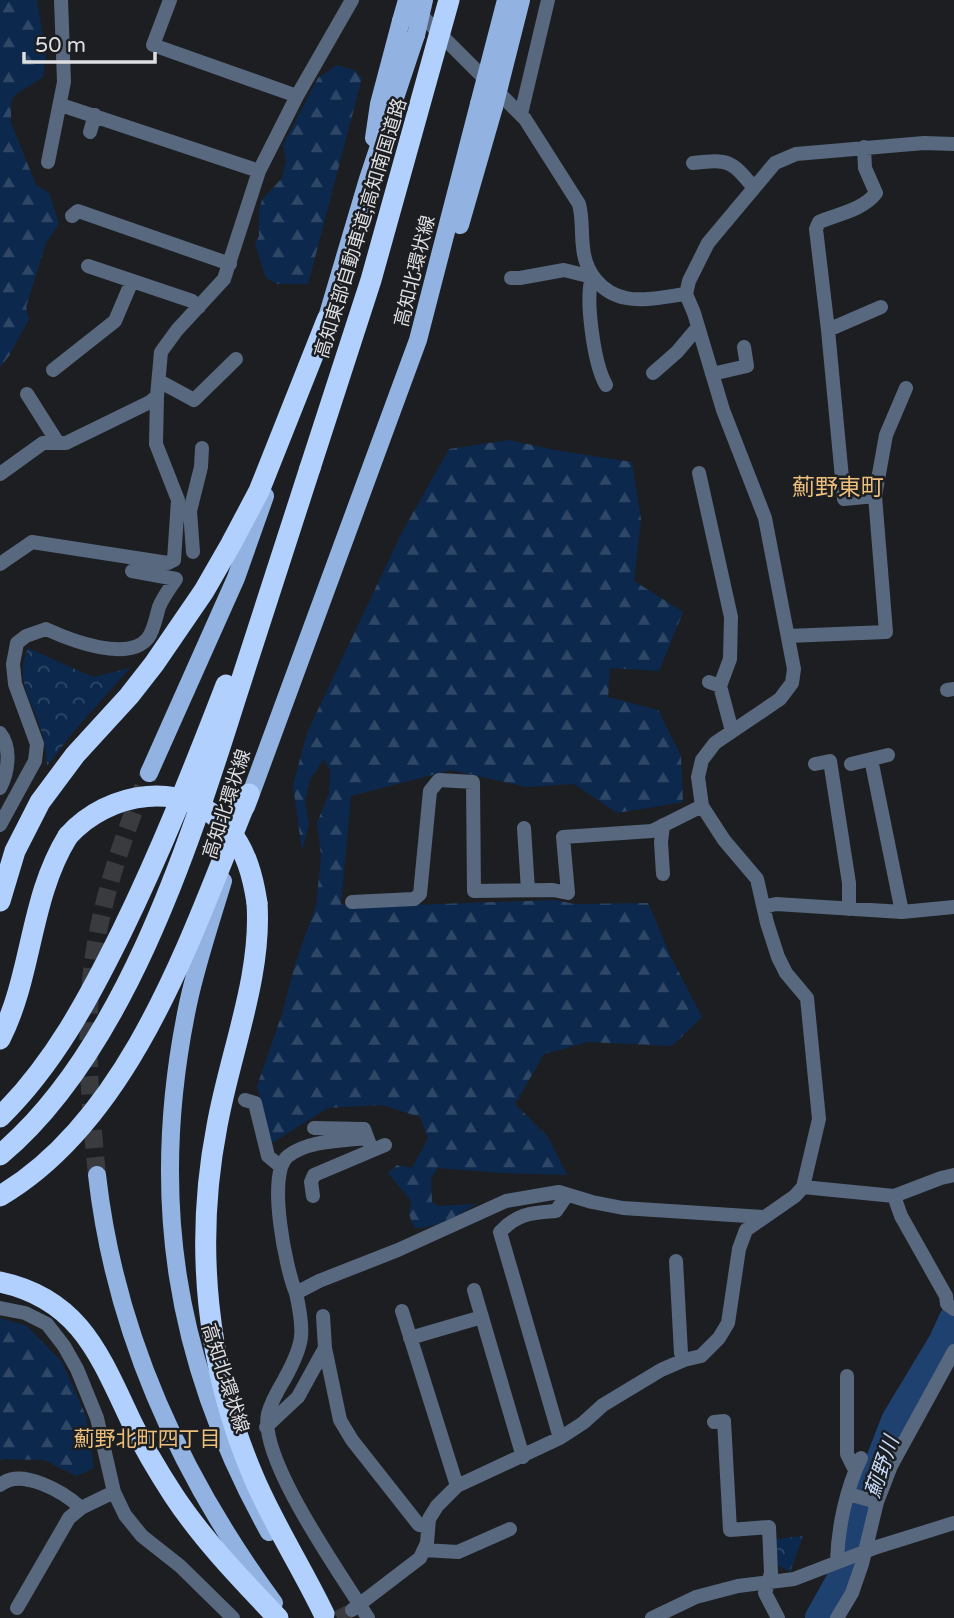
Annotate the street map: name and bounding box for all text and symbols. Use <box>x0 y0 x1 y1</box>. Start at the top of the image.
scale bar <box>24 21 156 65</box>
text: 50 m <box>35 33 86 58</box>
street label: 高知東部自動車道;高知南国道路 <box>311 96 411 361</box>
street label: 高知北環状線 <box>391 213 439 329</box>
district label: 薊野東町 <box>792 474 884 502</box>
street label: 高知北環状線 <box>199 747 255 862</box>
street label: 高知北環状線 <box>197 1321 253 1436</box>
district label: 薊野北町四丁目 <box>74 1427 221 1452</box>
water label: 薊野川 <box>860 1431 905 1501</box>

